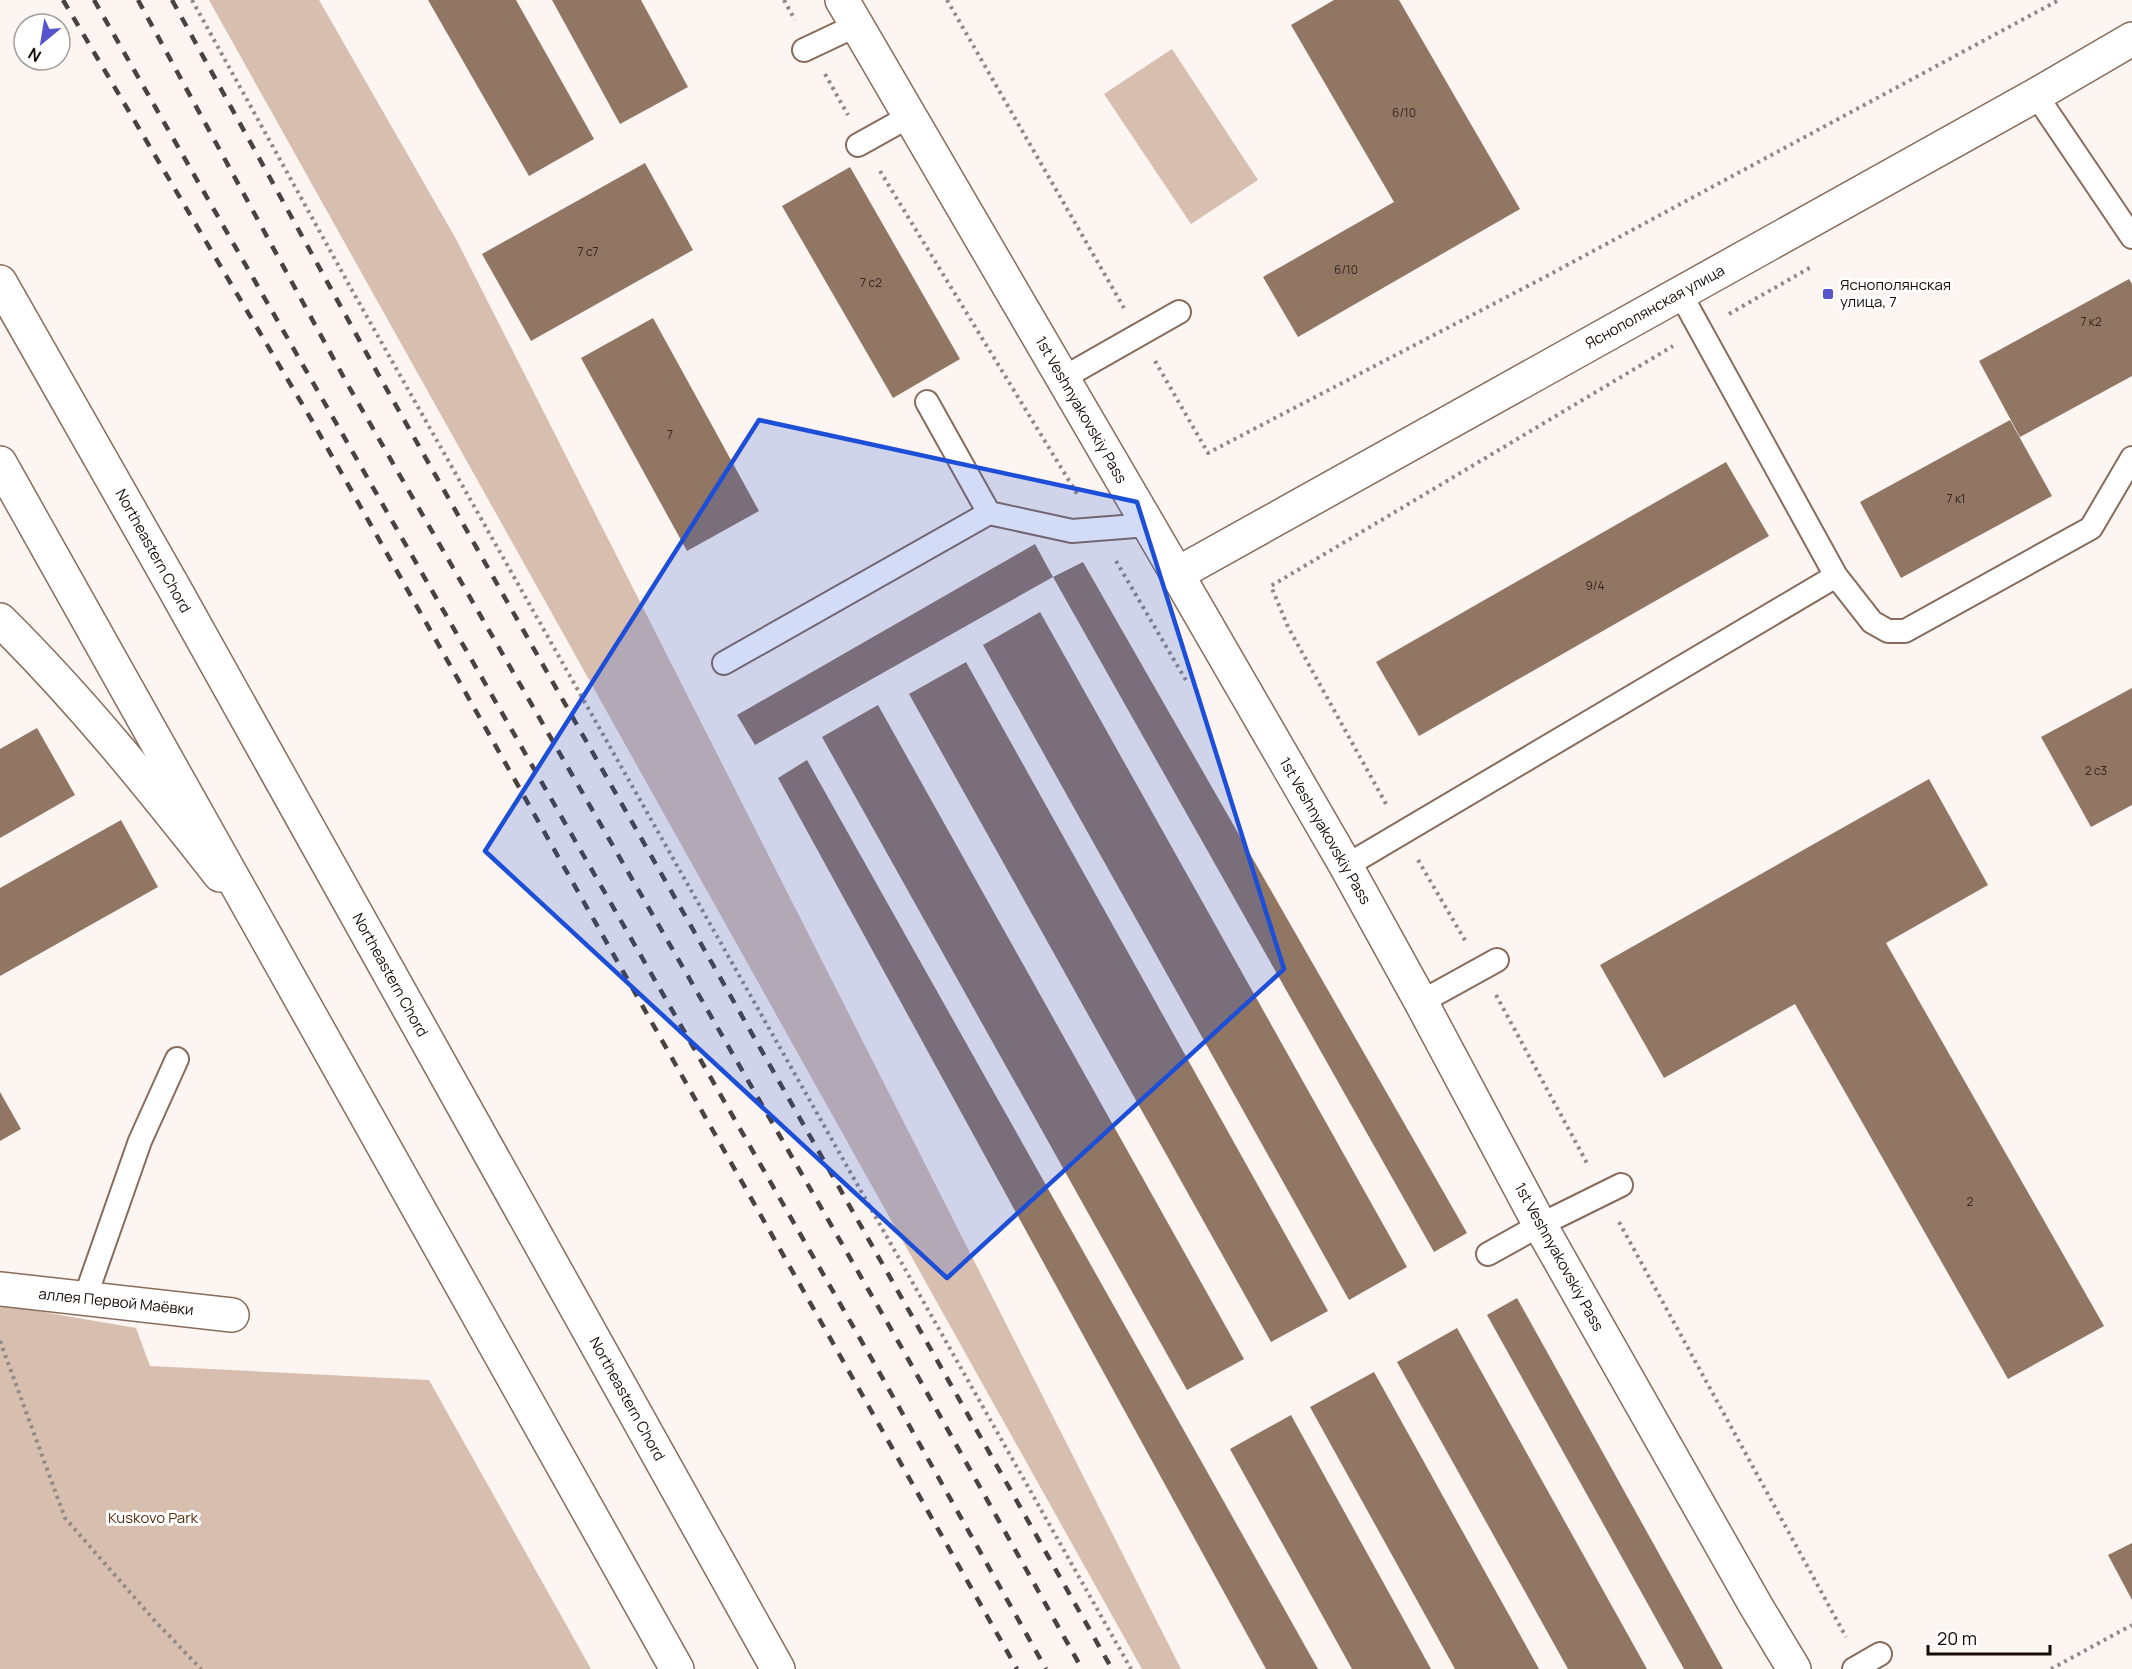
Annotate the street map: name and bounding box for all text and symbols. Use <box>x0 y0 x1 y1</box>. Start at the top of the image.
north arrow <box>12 12 72 72</box>
text: N <box>24 43 45 67</box>
house number: 6/10 <box>1392 104 1416 121</box>
house number: 7 с7 <box>577 243 599 260</box>
street label: Яснополянская улица <box>1581 259 1728 354</box>
house number: 6/10 <box>1334 261 1358 278</box>
house number: 7 с2 <box>860 274 882 291</box>
place label: Яснополянская улица, 7 <box>1840 274 1951 312</box>
marker: Яснополянская улица, 7 <box>1821 287 1835 301</box>
house number: 7 к2 <box>2080 313 2102 330</box>
street label: 1st Veshnyakovskiy Pass <box>1031 332 1132 487</box>
house number: 7 <box>667 426 673 443</box>
street label: Northeastern Chord <box>111 485 196 617</box>
house number: 7 к1 <box>1946 490 1966 507</box>
house number: 9/4 <box>1585 577 1605 594</box>
street label: 1st Veshnyakovskiy Pass <box>1275 753 1376 908</box>
house number: 2 с3 <box>2085 762 2107 779</box>
street label: Northeastern Chord <box>348 909 433 1041</box>
street label: 1st Veshnyakovskiy Pass <box>1510 1179 1609 1335</box>
house number: 2 <box>1967 1193 1974 1210</box>
street label: аллея Первой Маёвки <box>38 1283 195 1320</box>
street label: Northeastern Chord <box>585 1333 670 1465</box>
park label: Kuskovo Park <box>108 1507 199 1528</box>
scale bar <box>1928 1618 2050 1656</box>
text: 20 m <box>1937 1626 1977 1650</box>

